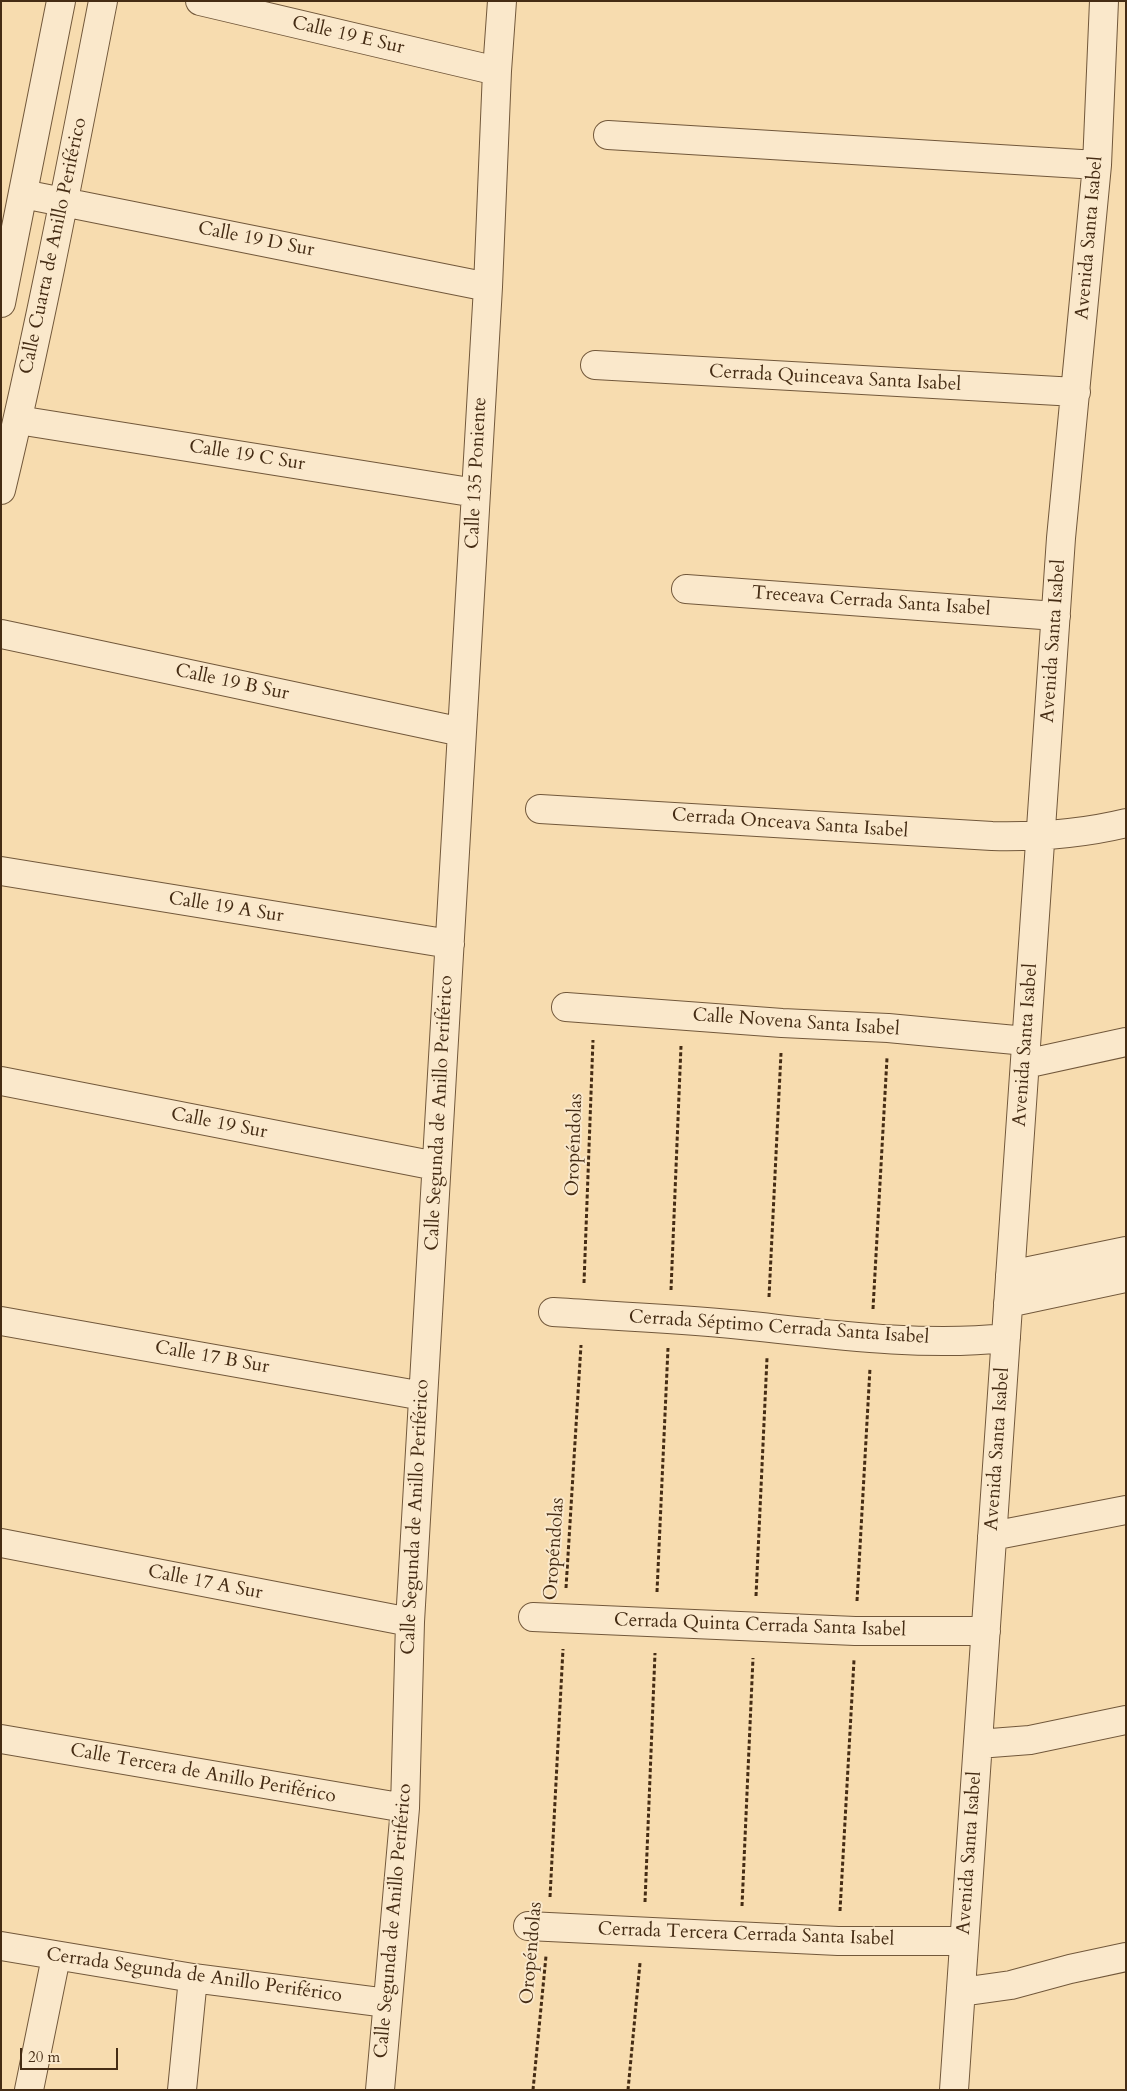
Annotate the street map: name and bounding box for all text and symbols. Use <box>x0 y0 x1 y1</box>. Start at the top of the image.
street label: Calle 19 E Sur <box>290 12 406 60</box>
street label: Calle Cuarta de Anillo Periférico <box>16 116 92 376</box>
street label: Avenida Santa Isabel <box>1072 155 1108 321</box>
street label: Calle 19 D Sur <box>196 218 316 262</box>
street label: Cerrada Quinceava Santa Isabel <box>708 361 962 397</box>
street label: Calle 135 Poniente <box>462 396 492 550</box>
street label: Calle 19 C Sur <box>187 436 307 476</box>
street label: Avenida Santa Isabel <box>1037 558 1071 724</box>
street label: Treceava Cerrada Santa Isabel <box>751 582 991 622</box>
street label: Calle 19 B Sur <box>173 660 291 706</box>
street label: Cerrada Onceava Santa Isabel <box>671 804 909 844</box>
street label: Calle 19 A Sur <box>167 888 285 928</box>
street label: Avenida Santa Isabel <box>1009 962 1043 1128</box>
street label: Calle Segunda de Anillo Periférico <box>421 975 459 1251</box>
street label: Calle Novena Santa Isabel <box>692 1004 900 1042</box>
street label: Oropéndolas <box>562 1093 588 1197</box>
street label: Calle 19 Sur <box>169 1103 269 1145</box>
street label: Cerrada Séptimo Cerrada Santa Isabel <box>628 1306 930 1350</box>
street label: Calle 17 B Sur <box>153 1337 271 1379</box>
street label: Avenida Santa Isabel <box>981 1366 1015 1532</box>
street label: Calle Segunda de Anillo Periférico <box>397 1379 435 1655</box>
street label: Oropéndolas <box>540 1497 570 1601</box>
street label: Calle 17 A Sur <box>146 1561 264 1605</box>
street label: Cerrada Quinta Cerrada Santa Isabel <box>614 1610 906 1642</box>
street label: Calle Tercera de Anillo Periférico <box>68 1739 338 1809</box>
street label: Avenida Santa Isabel <box>953 1770 987 1936</box>
street label: Calle Segunda de Anillo Periférico <box>371 1783 417 2059</box>
street label: Oropéndolas <box>516 1901 548 2005</box>
street label: Cerrada Tercera Cerrada Santa Isabel <box>597 1918 895 1952</box>
street label: Cerrada Segunda de Anillo Periférico <box>45 1944 343 2008</box>
scale bar <box>22 2038 120 2070</box>
text: 20 m <box>28 2047 60 2067</box>

